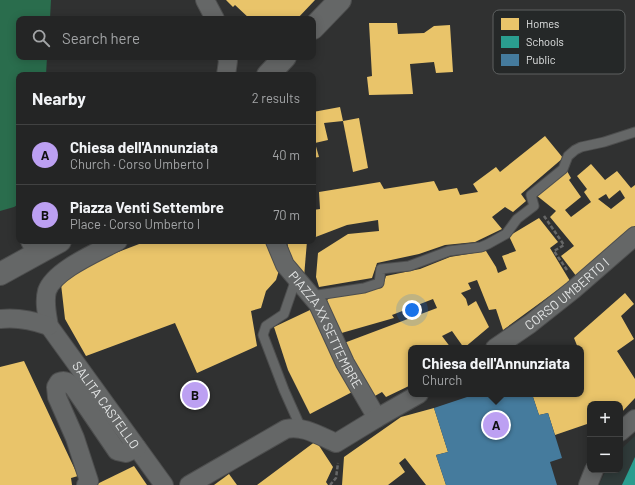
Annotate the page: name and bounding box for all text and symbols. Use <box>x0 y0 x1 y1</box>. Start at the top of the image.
legend <box>493 10 625 74</box>
search box <box>16 16 316 60</box>
text: Homes <box>526 17 559 30</box>
icon: search <box>30 27 52 49</box>
text: Search here <box>62 29 140 47</box>
text: Schools <box>526 35 564 48</box>
text: Public <box>526 53 556 66</box>
text: Nearby <box>32 88 86 108</box>
text: 2 results <box>252 90 300 106</box>
text: Chiesa dell'Annunziata <box>70 138 218 156</box>
text: A <box>41 147 49 163</box>
text: 40 m <box>272 147 300 163</box>
text: Church · Corso Umberto I <box>70 156 209 172</box>
text: Piazza Venti Settembre <box>70 198 224 216</box>
text: B <box>41 207 49 223</box>
text: 70 m <box>273 207 300 223</box>
text: Place · Corso Umberto I <box>70 216 200 232</box>
street label: CORSO UMBERTO I <box>521 254 612 333</box>
street label: PIAZZA XX SETTEMBRE <box>286 268 366 391</box>
your location <box>402 300 422 320</box>
popup <box>408 345 584 397</box>
text: Chiesa dell'Annunziata <box>422 354 570 372</box>
street label: SALITA CASTELLO <box>69 358 143 452</box>
text: Church <box>422 372 462 388</box>
pin: B <box>182 380 208 410</box>
map controls <box>587 401 623 473</box>
button: + <box>587 401 623 437</box>
pin: A <box>483 410 509 440</box>
button: − <box>587 437 623 473</box>

